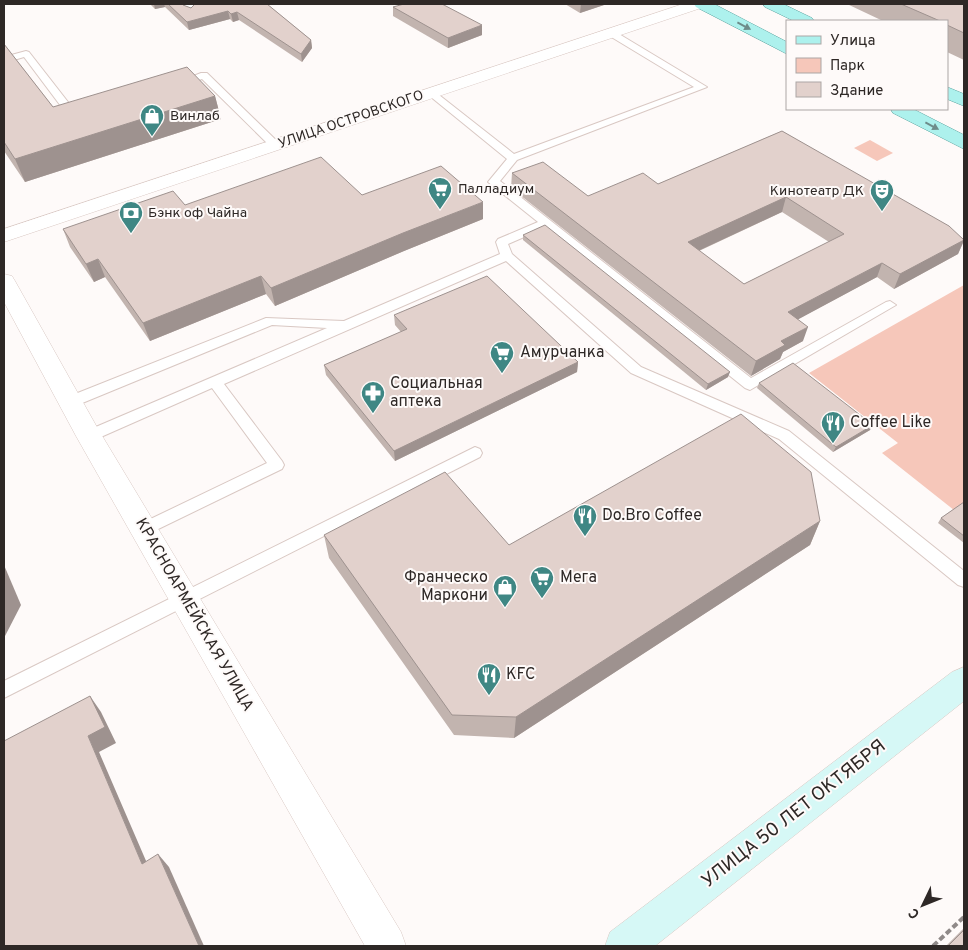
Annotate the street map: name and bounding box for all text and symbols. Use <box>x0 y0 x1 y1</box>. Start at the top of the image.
legend <box>786 20 948 110</box>
one-way arrow <box>737 22 751 30</box>
text: Улица <box>830 32 875 51</box>
text: Парк <box>830 57 865 76</box>
text: Здание <box>830 82 883 101</box>
street label: УЛИЦА ОСТРОВСКОГО <box>276 87 426 153</box>
shop icon: Винлаб <box>139 103 165 137</box>
place label: Винлаб <box>170 108 220 125</box>
one-way arrow <box>925 122 939 130</box>
supermarket icon: Палладиум <box>427 176 453 210</box>
theatre icon: Кинотеатр ДК <box>869 178 895 212</box>
place label: Палладиум <box>458 181 534 198</box>
place label: Кинотеатр ДК <box>770 183 864 200</box>
bank icon: Бэнк оф Чайна <box>118 200 144 234</box>
place label: Бэнк оф Чайна <box>148 205 247 222</box>
supermarket icon: Амурчанка <box>489 340 515 374</box>
place label: Амурчанка <box>520 343 604 363</box>
place label: Социальная аптека <box>390 374 483 412</box>
pharmacy icon: Социальная аптека <box>360 380 386 414</box>
restaurant icon: Coffee Like <box>820 410 846 444</box>
place label: Coffee Like <box>850 413 931 433</box>
restaurant icon: Do.Bro Coffee <box>572 503 598 537</box>
place label: Do.Bro Coffee <box>602 506 702 526</box>
street label: КРАСНОАРМЕЙСКАЯ УЛИЦА <box>130 514 259 715</box>
supermarket icon: Мега <box>529 565 555 599</box>
place label: Франческо Маркони <box>404 568 488 606</box>
place label: Мега <box>560 568 597 588</box>
shop icon: Франческо Маркони <box>492 574 518 608</box>
restaurant icon: KFC <box>476 662 502 696</box>
place label: KFC <box>506 665 535 685</box>
street label: УЛИЦА 50 ЛЕТ ОКТЯБРЯ <box>697 735 891 893</box>
north arrow <box>898 880 948 930</box>
text: С <box>905 904 924 922</box>

